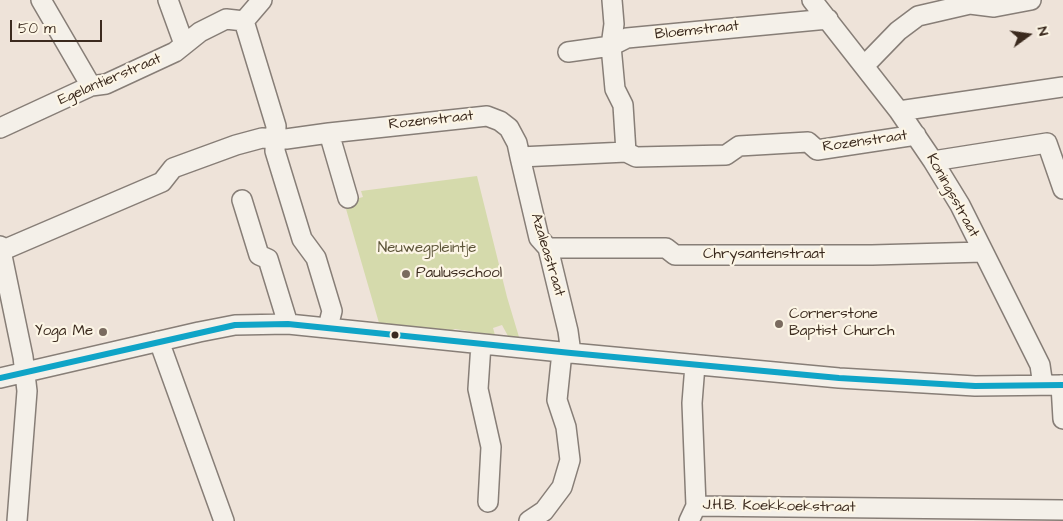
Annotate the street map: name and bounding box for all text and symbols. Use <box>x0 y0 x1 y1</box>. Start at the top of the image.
scale bar <box>12 10 105 42</box>
north arrow <box>1003 10 1053 60</box>
text: 50 m <box>18 18 56 39</box>
street label: Bloemstraat <box>654 18 740 44</box>
text: N <box>1032 25 1053 38</box>
street label: Egelantierstraat <box>56 50 164 110</box>
street label: Rozenstraat <box>388 108 474 134</box>
street label: Rozenstraat <box>821 127 909 157</box>
street label: Koningsstraat <box>922 151 982 241</box>
street label: Azaleastraat <box>526 211 568 299</box>
park label: Neuwegpleintje <box>378 240 476 258</box>
street label: Chrysantenstraat <box>703 246 825 264</box>
place label: Paulusschool <box>416 265 502 283</box>
marker: Paulusschool <box>400 268 412 280</box>
place label: Cornerstone Baptist Church <box>789 306 894 341</box>
marker: Cornerstone Baptist Church <box>773 318 785 330</box>
place label: Yoga Me <box>35 323 93 341</box>
marker: Yoga Me <box>97 326 109 338</box>
unlabelled marker <box>390 330 400 340</box>
street label: J.H.B. Koekkoekstraat <box>702 497 856 517</box>

